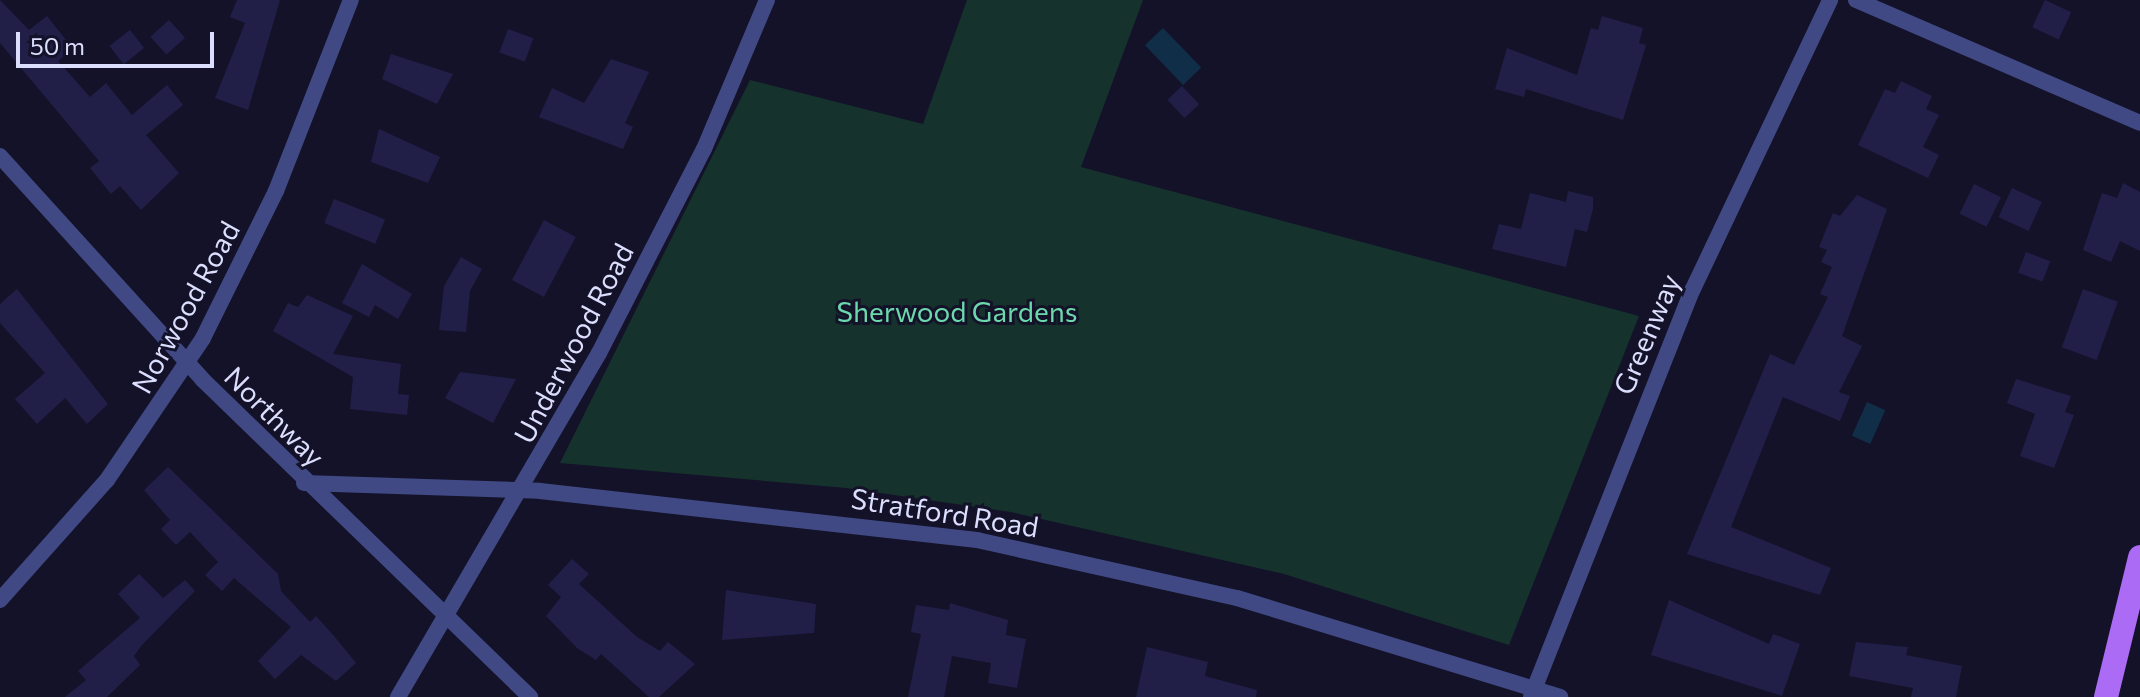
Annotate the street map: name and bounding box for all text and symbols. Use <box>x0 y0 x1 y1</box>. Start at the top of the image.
scale bar <box>20 16 218 66</box>
text: 50 m <box>30 31 85 60</box>
street label: Norwood Road <box>124 215 246 399</box>
street label: Underwood Road <box>506 238 640 448</box>
street label: Greenway <box>1606 269 1686 399</box>
park label: Sherwood Gardens <box>837 294 1077 328</box>
street label: Northway <box>218 359 332 473</box>
street label: Stratford Road <box>849 481 1041 543</box>

